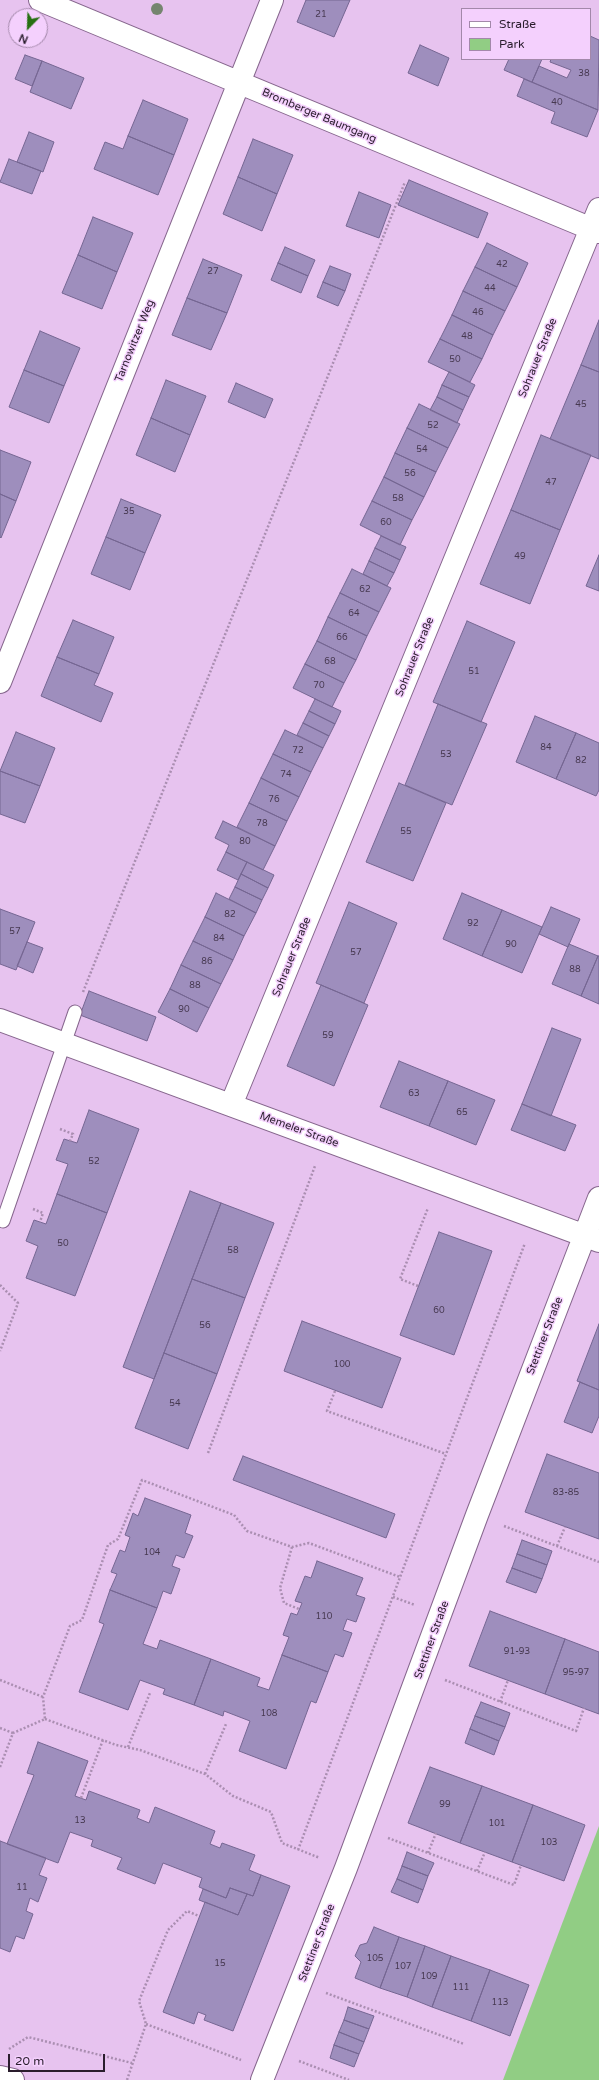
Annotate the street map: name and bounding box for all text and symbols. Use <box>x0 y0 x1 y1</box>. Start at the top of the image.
north arrow <box>8 8 48 48</box>
legend <box>461 8 591 60</box>
house number: 21 <box>315 10 327 20</box>
text: Straße <box>499 17 536 31</box>
text: N <box>17 31 30 46</box>
text: Park <box>499 37 525 51</box>
house number: 38 <box>578 69 590 79</box>
street label: Bromberger Baumgang <box>260 86 378 146</box>
house number: 40 <box>551 98 563 108</box>
house number: 42 <box>496 260 508 270</box>
house number: 27 <box>207 267 219 277</box>
house number: 44 <box>484 284 496 294</box>
street label: Tarnowitzer Weg <box>112 298 158 384</box>
house number: 46 <box>472 308 484 318</box>
street label: Sohrauer Straße <box>516 316 560 400</box>
house number: 48 <box>461 332 473 342</box>
house number: 50 <box>449 355 461 365</box>
house number: 45 <box>575 400 587 410</box>
house number: 52 <box>427 421 439 431</box>
house number: 54 <box>416 445 428 455</box>
house number: 56 <box>404 469 416 479</box>
house number: 47 <box>545 478 557 488</box>
house number: 58 <box>392 494 404 504</box>
house number: 35 <box>123 507 135 517</box>
house number: 60 <box>380 518 392 528</box>
house number: 49 <box>514 552 526 562</box>
house number: 62 <box>359 585 371 595</box>
house number: 64 <box>348 609 360 619</box>
street label: Sohrauer Straße <box>393 615 437 699</box>
house number: 66 <box>336 633 348 643</box>
house number: 68 <box>324 657 336 667</box>
house number: 51 <box>468 667 480 677</box>
house number: 70 <box>313 681 325 691</box>
house number: 84 <box>540 743 552 753</box>
house number: 72 <box>292 746 304 756</box>
house number: 53 <box>440 750 452 760</box>
house number: 82 <box>575 756 587 766</box>
house number: 74 <box>280 770 292 780</box>
house number: 76 <box>268 795 280 805</box>
house number: 78 <box>256 819 268 829</box>
house number: 55 <box>400 827 412 837</box>
house number: 80 <box>239 837 251 847</box>
house number: 82 <box>224 910 236 920</box>
street label: Sohrauer Straße <box>270 915 314 999</box>
house number: 92 <box>467 919 479 929</box>
house number: 57 <box>9 927 21 937</box>
house number: 84 <box>213 934 225 944</box>
house number: 90 <box>505 940 517 950</box>
house number: 57 <box>350 948 362 958</box>
house number: 86 <box>201 957 213 967</box>
house number: 88 <box>569 965 581 975</box>
house number: 88 <box>189 981 201 991</box>
house number: 90 <box>178 1005 190 1015</box>
house number: 59 <box>322 1031 334 1041</box>
house number: 63 <box>408 1089 420 1099</box>
house number: 65 <box>456 1108 468 1118</box>
street label: Memeler Straße <box>258 1110 340 1150</box>
house number: 52 <box>88 1157 100 1167</box>
house number: 50 <box>57 1239 69 1249</box>
house number: 58 <box>227 1246 239 1256</box>
street label: Stettiner Straße <box>524 1295 566 1377</box>
house number: 60 <box>433 1306 445 1316</box>
house number: 56 <box>199 1321 211 1331</box>
house number: 100 <box>334 1360 350 1370</box>
house number: 54 <box>169 1399 181 1409</box>
house number: 83-85 <box>553 1488 579 1498</box>
house number: 104 <box>144 1548 160 1558</box>
street label: Stettiner Straße <box>412 1599 452 1681</box>
house number: 110 <box>316 1612 332 1622</box>
house number: 91-93 <box>504 1647 530 1657</box>
house number: 95-97 <box>563 1668 589 1678</box>
house number: 108 <box>261 1709 277 1719</box>
house number: 99 <box>439 1800 451 1810</box>
house number: 13 <box>74 1816 86 1826</box>
house number: 101 <box>489 1819 505 1829</box>
house number: 103 <box>541 1838 557 1848</box>
house number: 11 <box>16 1883 28 1893</box>
street label: Stettiner Straße <box>296 1902 338 1984</box>
house number: 105 <box>367 1954 383 1964</box>
house number: 15 <box>214 1959 226 1969</box>
house number: 107 <box>395 1962 411 1972</box>
house number: 109 <box>421 1972 437 1982</box>
house number: 111 <box>453 1983 469 1993</box>
house number: 113 <box>492 1998 508 2008</box>
scale bar <box>10 2046 107 2072</box>
text: 20 m <box>15 2054 44 2068</box>

